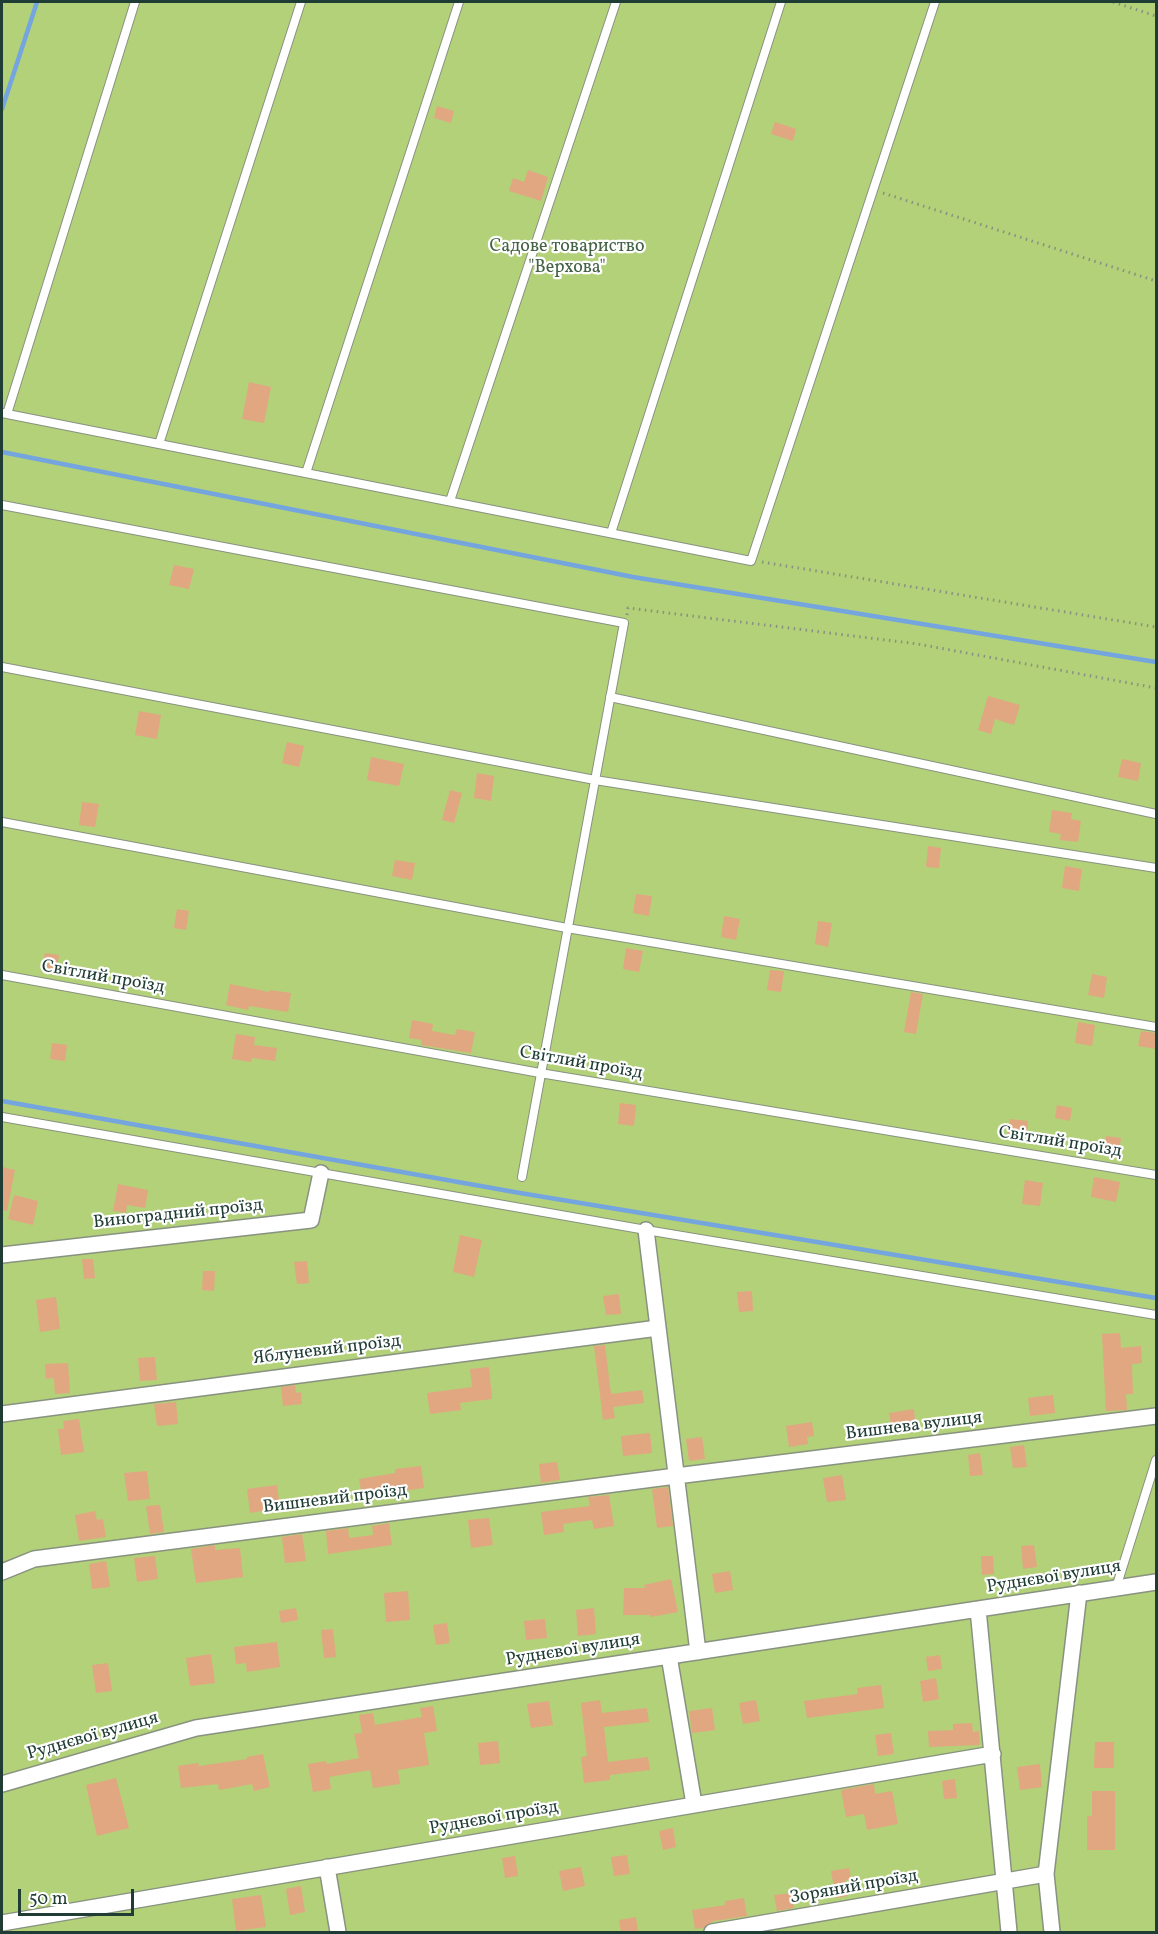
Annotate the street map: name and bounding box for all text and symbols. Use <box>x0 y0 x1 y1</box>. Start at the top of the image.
park label: Садове товариство "Верхова" <box>489 237 645 280</box>
street label: Світлий проїзд <box>40 957 166 999</box>
street label: Світлий проїзд <box>518 1043 644 1085</box>
street label: Світлий проїзд <box>997 1123 1123 1163</box>
street label: Виноградний проїзд <box>92 1195 264 1235</box>
street label: Яблуневий проїзд <box>252 1331 402 1371</box>
street label: Вишнева вулиця <box>845 1408 983 1446</box>
street label: Вишневий проїзд <box>262 1480 408 1520</box>
street label: Руднєвої вулиця <box>985 1557 1123 1599</box>
street label: Руднєвої вулиця <box>504 1630 642 1672</box>
street label: Руднєвої вулиця <box>25 1708 161 1766</box>
street label: Руднєвої проїзд <box>428 1797 560 1841</box>
street label: Зоряний проїзд <box>788 1866 920 1910</box>
scale bar <box>21 1877 136 1915</box>
text: 50 m <box>29 1887 68 1912</box>

